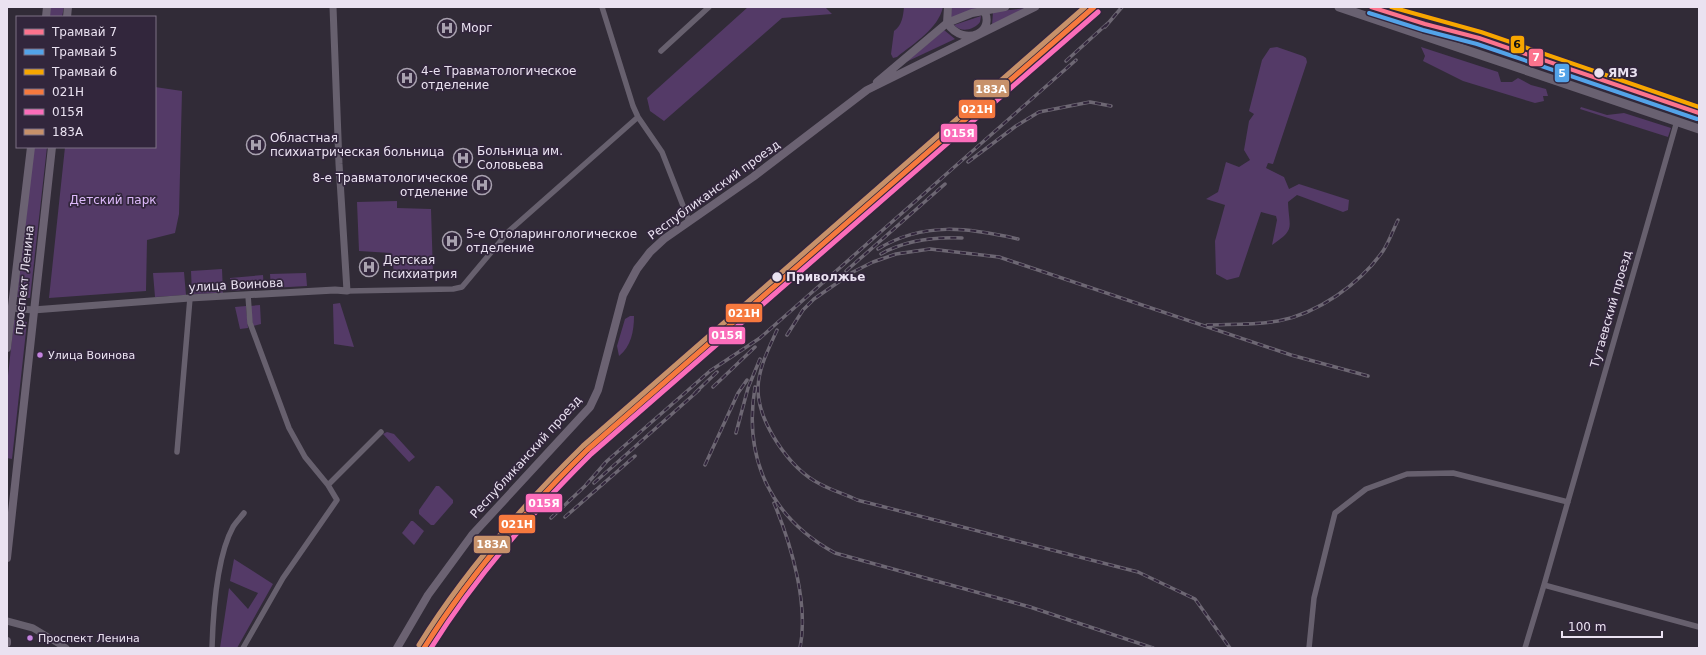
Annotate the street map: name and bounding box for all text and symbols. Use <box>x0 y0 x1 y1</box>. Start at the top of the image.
legend <box>16 16 156 148</box>
hospital icon: Морг <box>436 17 458 39</box>
place label: Морг <box>461 21 493 35</box>
text: Трамвай 7 <box>51 25 117 39</box>
line badge: 6 <box>1510 35 1525 54</box>
text: 6 <box>1513 38 1521 51</box>
text: Трамвай 5 <box>51 45 117 59</box>
line badge: 7 <box>1528 48 1544 67</box>
text: 7 <box>1532 51 1540 64</box>
line badge: 5 <box>1554 63 1570 83</box>
place label: 4-е Травматологическое отделение <box>421 64 576 92</box>
text: Трамвай 6 <box>51 65 117 79</box>
marker: ЯМЗ <box>1592 66 1606 80</box>
place label: ЯМЗ <box>1608 66 1638 80</box>
hospital icon: 4-е Травматологическое отделение <box>396 67 418 89</box>
text: 5 <box>1558 67 1566 80</box>
line badge: 183А <box>973 79 1010 98</box>
text: 183А <box>975 83 1007 96</box>
text: 021Н <box>52 85 84 99</box>
line badge: 021Н <box>958 99 996 119</box>
text: 021Н <box>961 103 993 116</box>
text: 015Я <box>52 105 83 119</box>
line badge: 015Я <box>940 123 978 143</box>
text: 183А <box>52 125 84 139</box>
text: 015Я <box>943 127 975 140</box>
place label: Областная психиатрическая больница <box>270 131 444 159</box>
hospital icon: Областная психиатрическая больница <box>245 134 267 156</box>
street label: Республиканский проезд <box>645 137 783 243</box>
place label: Больница им. Соловьева <box>477 144 563 172</box>
hospital icon: Больница им. Соловьева <box>452 147 474 169</box>
place label: 8-е Травматологическое отделение <box>313 171 468 199</box>
hospital icon: 8-е Травматологическое отделение <box>471 174 493 196</box>
park label: Детский парк <box>69 193 157 207</box>
street label: проспект Ленина <box>11 225 37 335</box>
place label: 5-е Отоларингологическое отделение <box>466 227 637 255</box>
hospital icon: 5-е Отоларингологическое отделение <box>441 230 463 252</box>
street label: Тутаевский проезд <box>1587 249 1634 370</box>
place label: Детская психиатрия <box>383 253 457 281</box>
hospital icon: Детская психиатрия <box>358 256 380 278</box>
marker: Приволжье <box>770 270 784 284</box>
place label: Приволжье <box>786 270 865 284</box>
street label: улица Воинова <box>188 276 284 294</box>
line badge: 021Н <box>725 303 763 323</box>
text: 021Н <box>728 307 760 320</box>
line badge: 015Я <box>708 326 746 345</box>
text: 015Я <box>711 329 743 342</box>
place label: Улица Воинова <box>48 349 135 362</box>
marker: Улица Воинова <box>35 350 45 360</box>
street label: Республиканский проезд <box>467 393 585 521</box>
line badge: 015Я <box>525 493 563 513</box>
text: 015Я <box>528 497 560 510</box>
line badge: 021Н <box>498 514 536 534</box>
text: 021Н <box>501 518 533 531</box>
line badge: 183А <box>473 535 511 554</box>
text: 183А <box>476 538 508 551</box>
scale bar <box>1562 613 1662 639</box>
text: 100 m <box>1568 620 1606 634</box>
place label: Проспект Ленина <box>38 632 140 645</box>
marker: Проспект Ленина <box>25 633 35 643</box>

